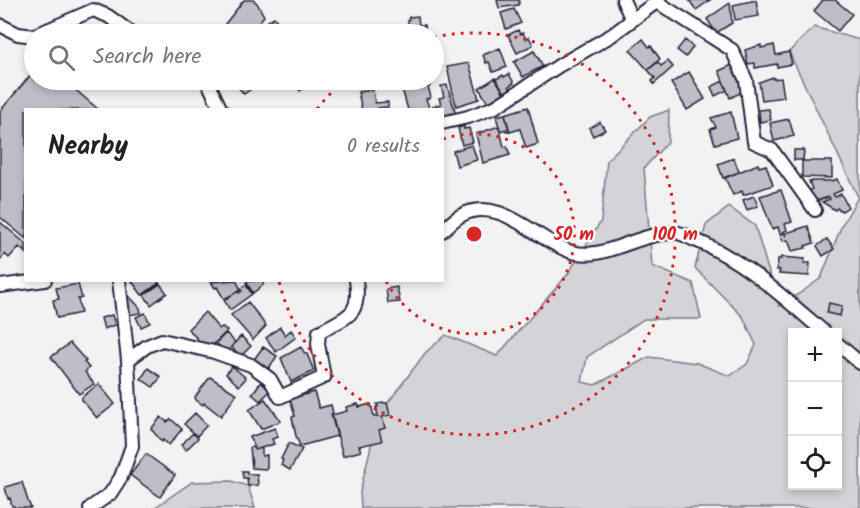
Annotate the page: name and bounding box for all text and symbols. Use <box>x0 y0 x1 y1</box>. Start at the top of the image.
search box <box>24 24 444 90</box>
text: Search here <box>93 40 201 75</box>
icon: search <box>45 41 78 74</box>
text: Nearby <box>48 126 128 168</box>
text: 0 results <box>347 131 420 163</box>
text: 50 m <box>553 221 594 250</box>
text: 100 m <box>652 221 698 250</box>
centre of rings <box>464 224 484 244</box>
map controls <box>788 328 842 490</box>
button: + <box>788 328 842 382</box>
button: − <box>788 382 842 436</box>
button: locate <box>788 436 842 490</box>

